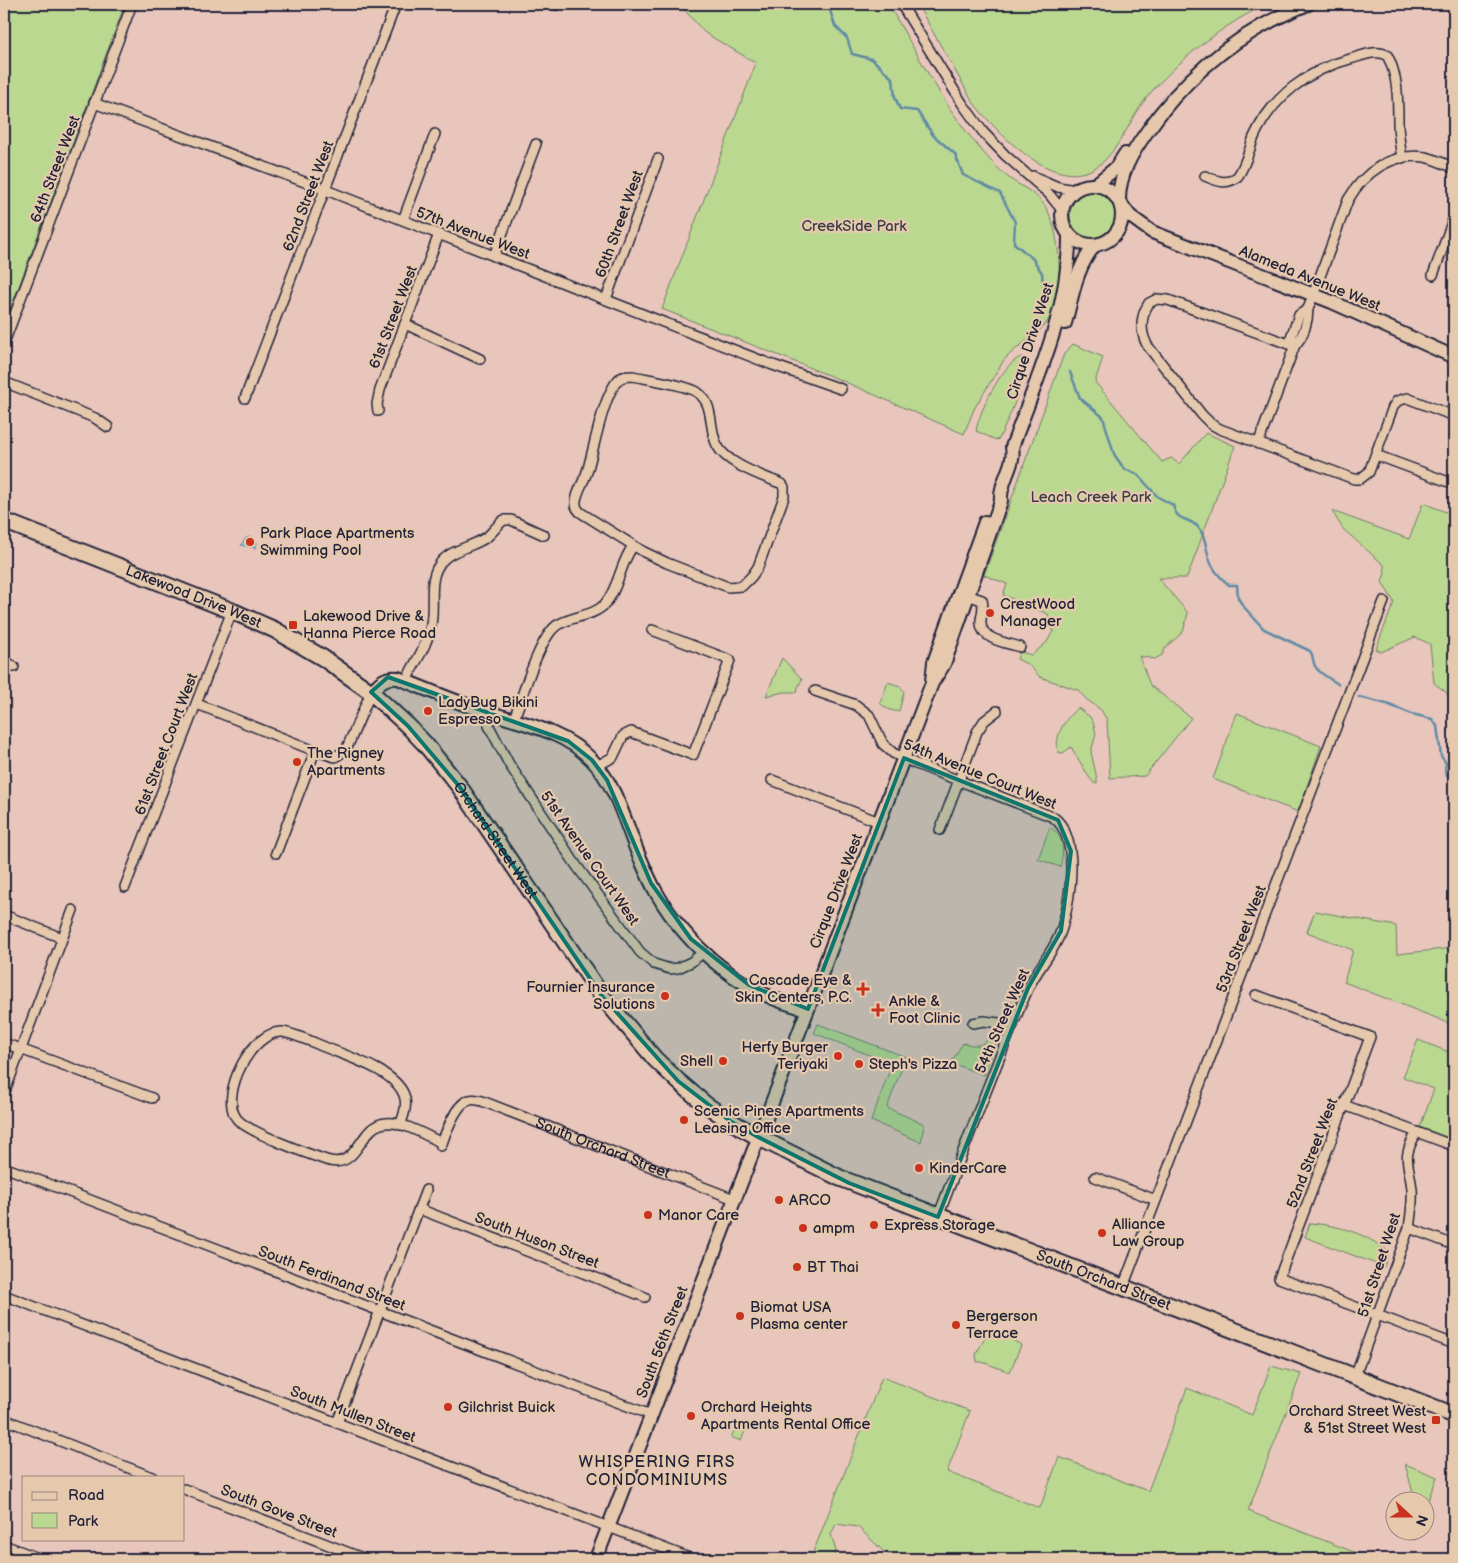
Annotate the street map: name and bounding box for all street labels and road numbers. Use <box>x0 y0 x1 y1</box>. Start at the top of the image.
street label: 64th Street West <box>26 112 85 225</box>
street label: 62nd Street West <box>279 138 338 254</box>
street label: 60th Street West <box>591 167 648 281</box>
street label: 57th Avenue West <box>413 203 533 264</box>
street label: Alameda Avenue West <box>1236 241 1384 316</box>
street label: 61st Street West <box>365 262 422 372</box>
street label: Cirque Drive West <box>1003 280 1058 402</box>
street label: Lakewood Drive West <box>123 561 265 633</box>
street label: 61st Street Court West <box>131 670 202 818</box>
street label: 54th Avenue Court West <box>900 735 1060 814</box>
street label: Orchard Street West <box>449 778 542 903</box>
street label: 51st Avenue Court West <box>536 787 643 929</box>
street label: Cirque Drive West <box>806 831 867 951</box>
street label: 53rd Street West <box>1212 882 1271 996</box>
street label: 54th Street West <box>971 965 1034 1077</box>
street label: 52nd Street West <box>1283 1095 1342 1211</box>
street label: South Orchard Street <box>533 1114 673 1183</box>
street label: South Huson Street <box>472 1208 602 1273</box>
street label: 51st Street West <box>1354 1210 1405 1320</box>
street label: South Ferdinand Street <box>255 1242 409 1315</box>
street label: South Orchard Street <box>1033 1246 1174 1315</box>
street label: South 56th Street <box>632 1283 693 1401</box>
street label: South Mullen Street <box>287 1382 419 1447</box>
street label: South Gove Street <box>218 1481 340 1543</box>

